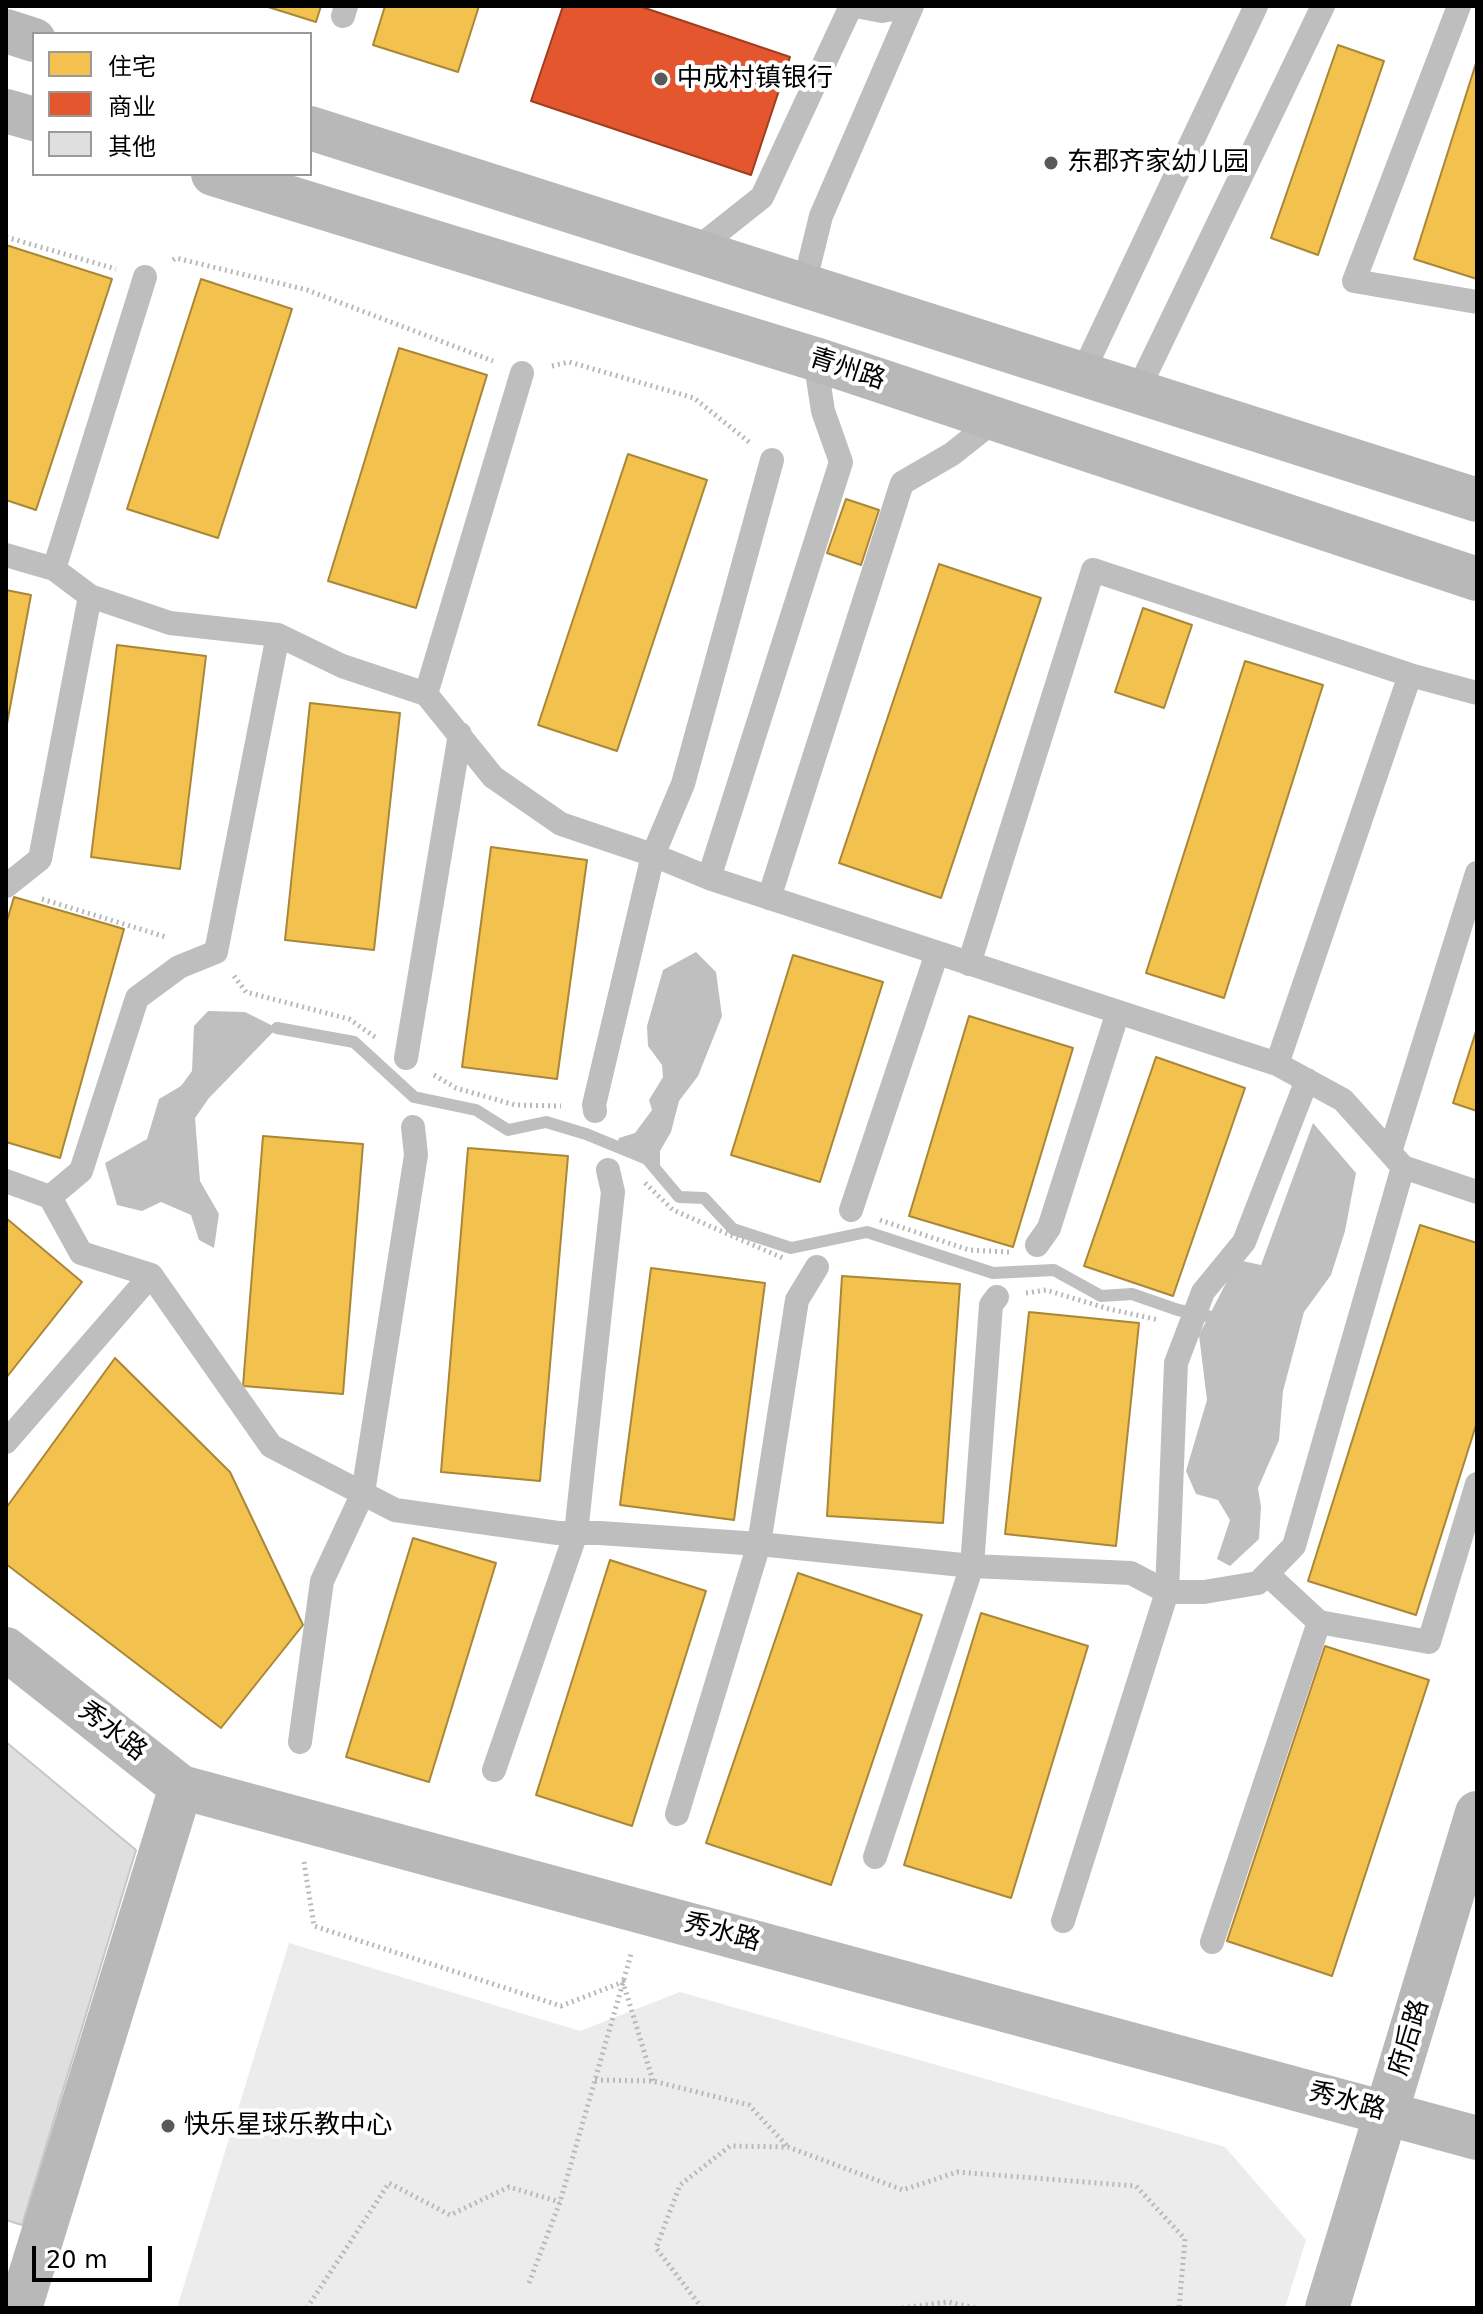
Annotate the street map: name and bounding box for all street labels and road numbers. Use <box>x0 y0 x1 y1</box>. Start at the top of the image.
street label: 青州路 <box>805 343 889 397</box>
street label: 秀水路 <box>72 1696 152 1768</box>
street label: 秀水路 <box>680 1908 764 1958</box>
street label: 府后路 <box>1384 1996 1436 2080</box>
street label: 秀水路 <box>1305 2077 1389 2127</box>

